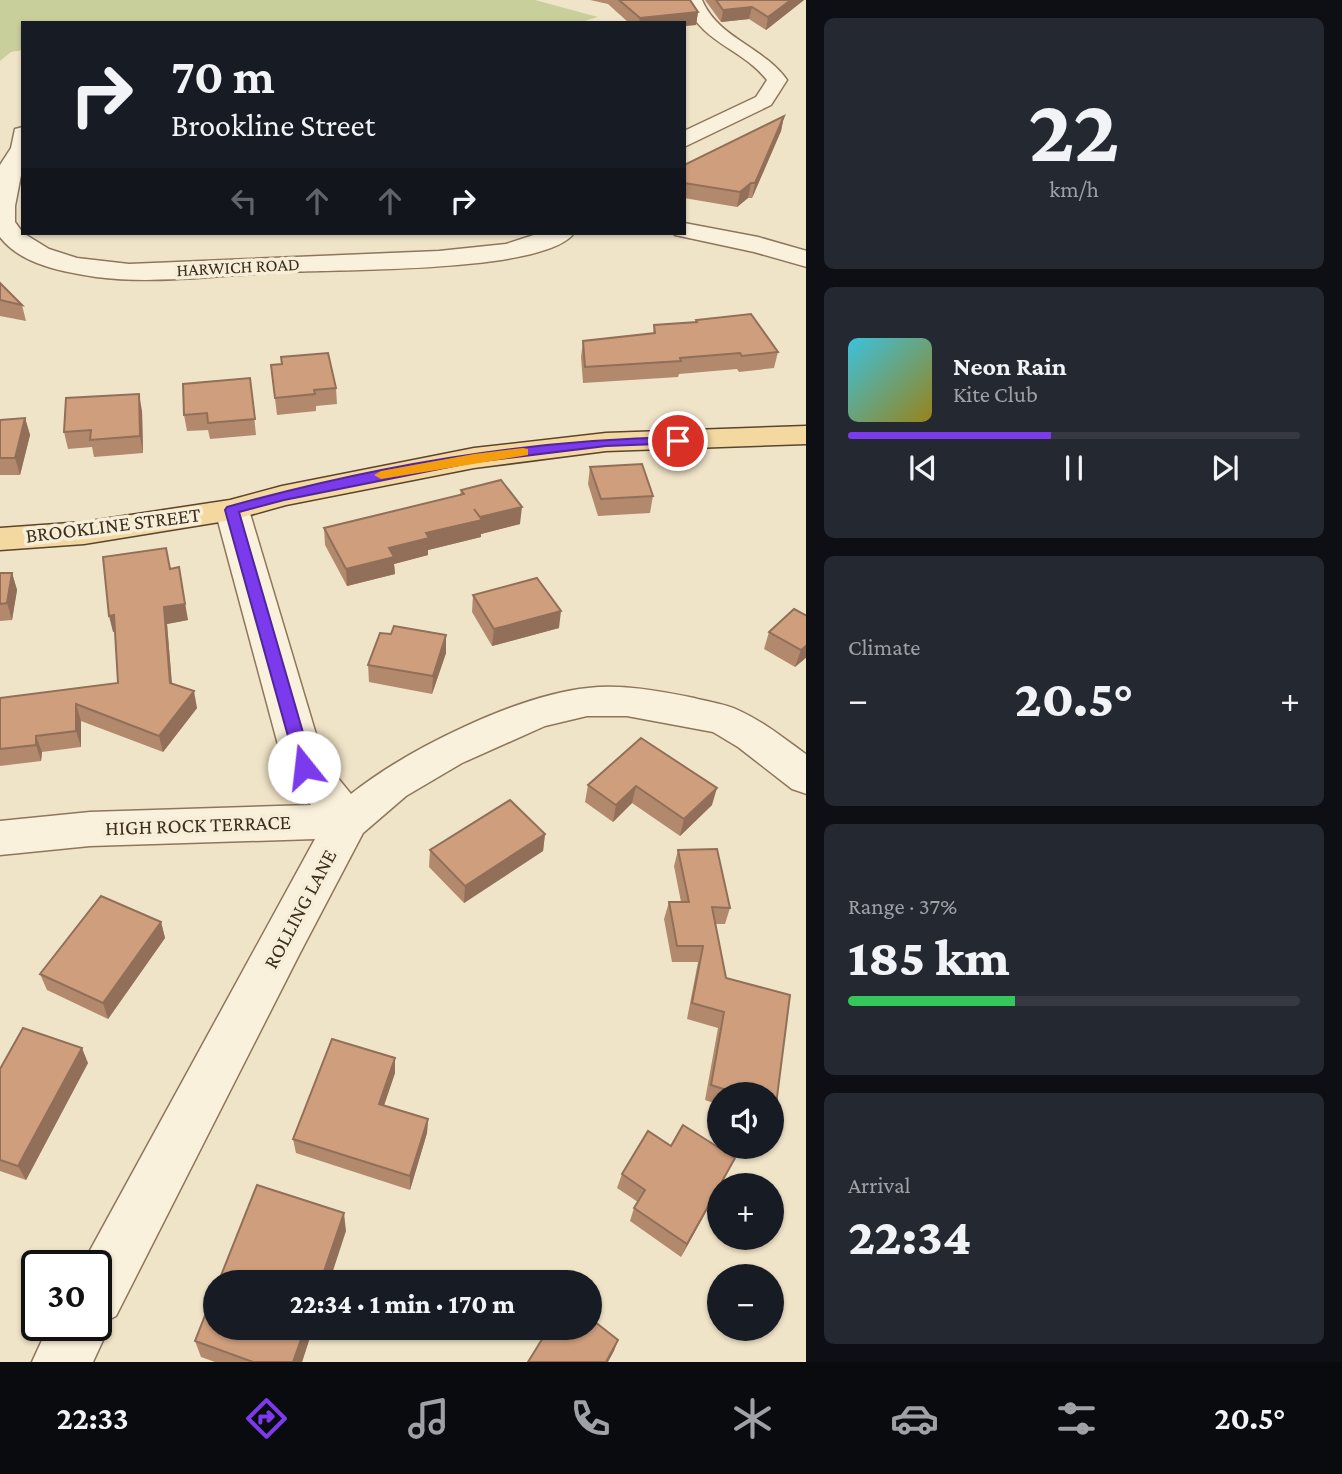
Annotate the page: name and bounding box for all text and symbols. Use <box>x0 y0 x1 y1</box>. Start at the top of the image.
icon: right <box>56 49 147 140</box>
text: 70 m <box>171 49 275 104</box>
text: 22 <box>1028 79 1120 181</box>
text: Brookline Street <box>171 107 375 143</box>
text: km/h <box>1049 176 1099 202</box>
icon: left <box>225 182 263 220</box>
icon: ahead <box>298 182 336 220</box>
icon: ahead <box>371 182 409 220</box>
icon: right <box>444 182 482 220</box>
street label: HARWICH ROAD <box>176 254 300 280</box>
text: Neon Rain <box>953 352 1067 381</box>
text: Kite Club <box>953 381 1038 407</box>
pin <box>648 411 708 471</box>
icon: arrive <box>659 422 697 460</box>
icon: previous <box>904 449 942 487</box>
icon: pause <box>1055 449 1093 487</box>
icon: next <box>1206 449 1244 487</box>
street label: BROOKLINE STREET <box>24 502 202 548</box>
text: Climate <box>848 634 920 660</box>
text: 20.5° <box>1014 669 1134 727</box>
text: − <box>848 678 868 720</box>
text: + <box>1280 678 1300 720</box>
position arrow <box>267 730 341 804</box>
street label: HIGH ROCK TERRACE <box>105 810 291 840</box>
street label: ROLLING LANE <box>259 845 341 973</box>
text: Range · 37% <box>848 893 957 919</box>
text: 185 km <box>848 928 1010 986</box>
map controls <box>707 1082 784 1341</box>
button: sound <box>707 1082 784 1159</box>
text: Arrival <box>848 1172 911 1198</box>
button: + <box>707 1173 784 1250</box>
text: 22:34 <box>848 1207 971 1265</box>
speed limit sign: 30 <box>21 1250 112 1341</box>
button: − <box>707 1264 784 1341</box>
text: 22:34 · 1 min · 170 m <box>290 1290 515 1319</box>
icon: directions <box>242 1394 291 1443</box>
icon: music <box>404 1394 453 1443</box>
icon: phone <box>566 1394 615 1443</box>
icon: climate <box>728 1394 777 1443</box>
icon: car <box>890 1394 939 1443</box>
icon: filters <box>1052 1394 1101 1443</box>
text: 22:33 <box>57 1400 129 1436</box>
text: 20.5° <box>1214 1400 1285 1436</box>

